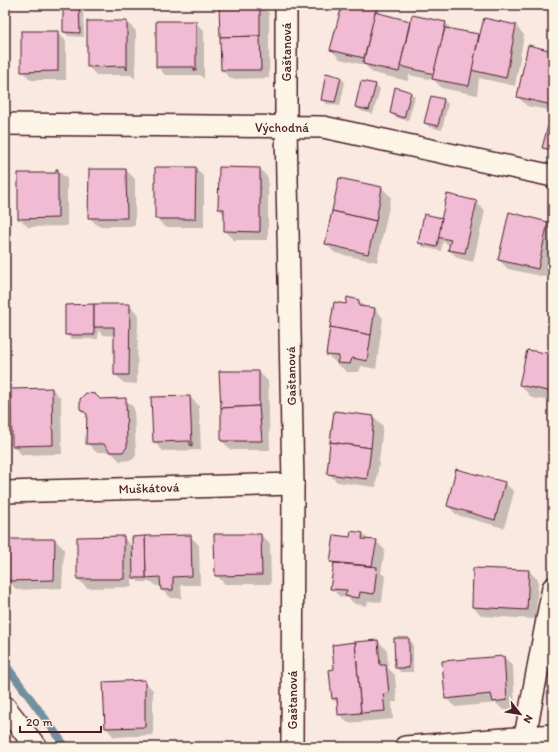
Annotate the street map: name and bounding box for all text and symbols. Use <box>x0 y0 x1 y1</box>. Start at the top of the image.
street label: Gaštanová <box>279 22 294 82</box>
street label: Východná <box>255 120 309 135</box>
street label: Gaštanová <box>283 346 299 406</box>
street label: Muškátová <box>118 479 180 497</box>
street label: Gaštanová <box>285 670 300 730</box>
north arrow <box>500 694 540 734</box>
scale bar <box>20 708 101 734</box>
text: N <box>521 712 536 725</box>
text: 20 m <box>26 715 53 729</box>

